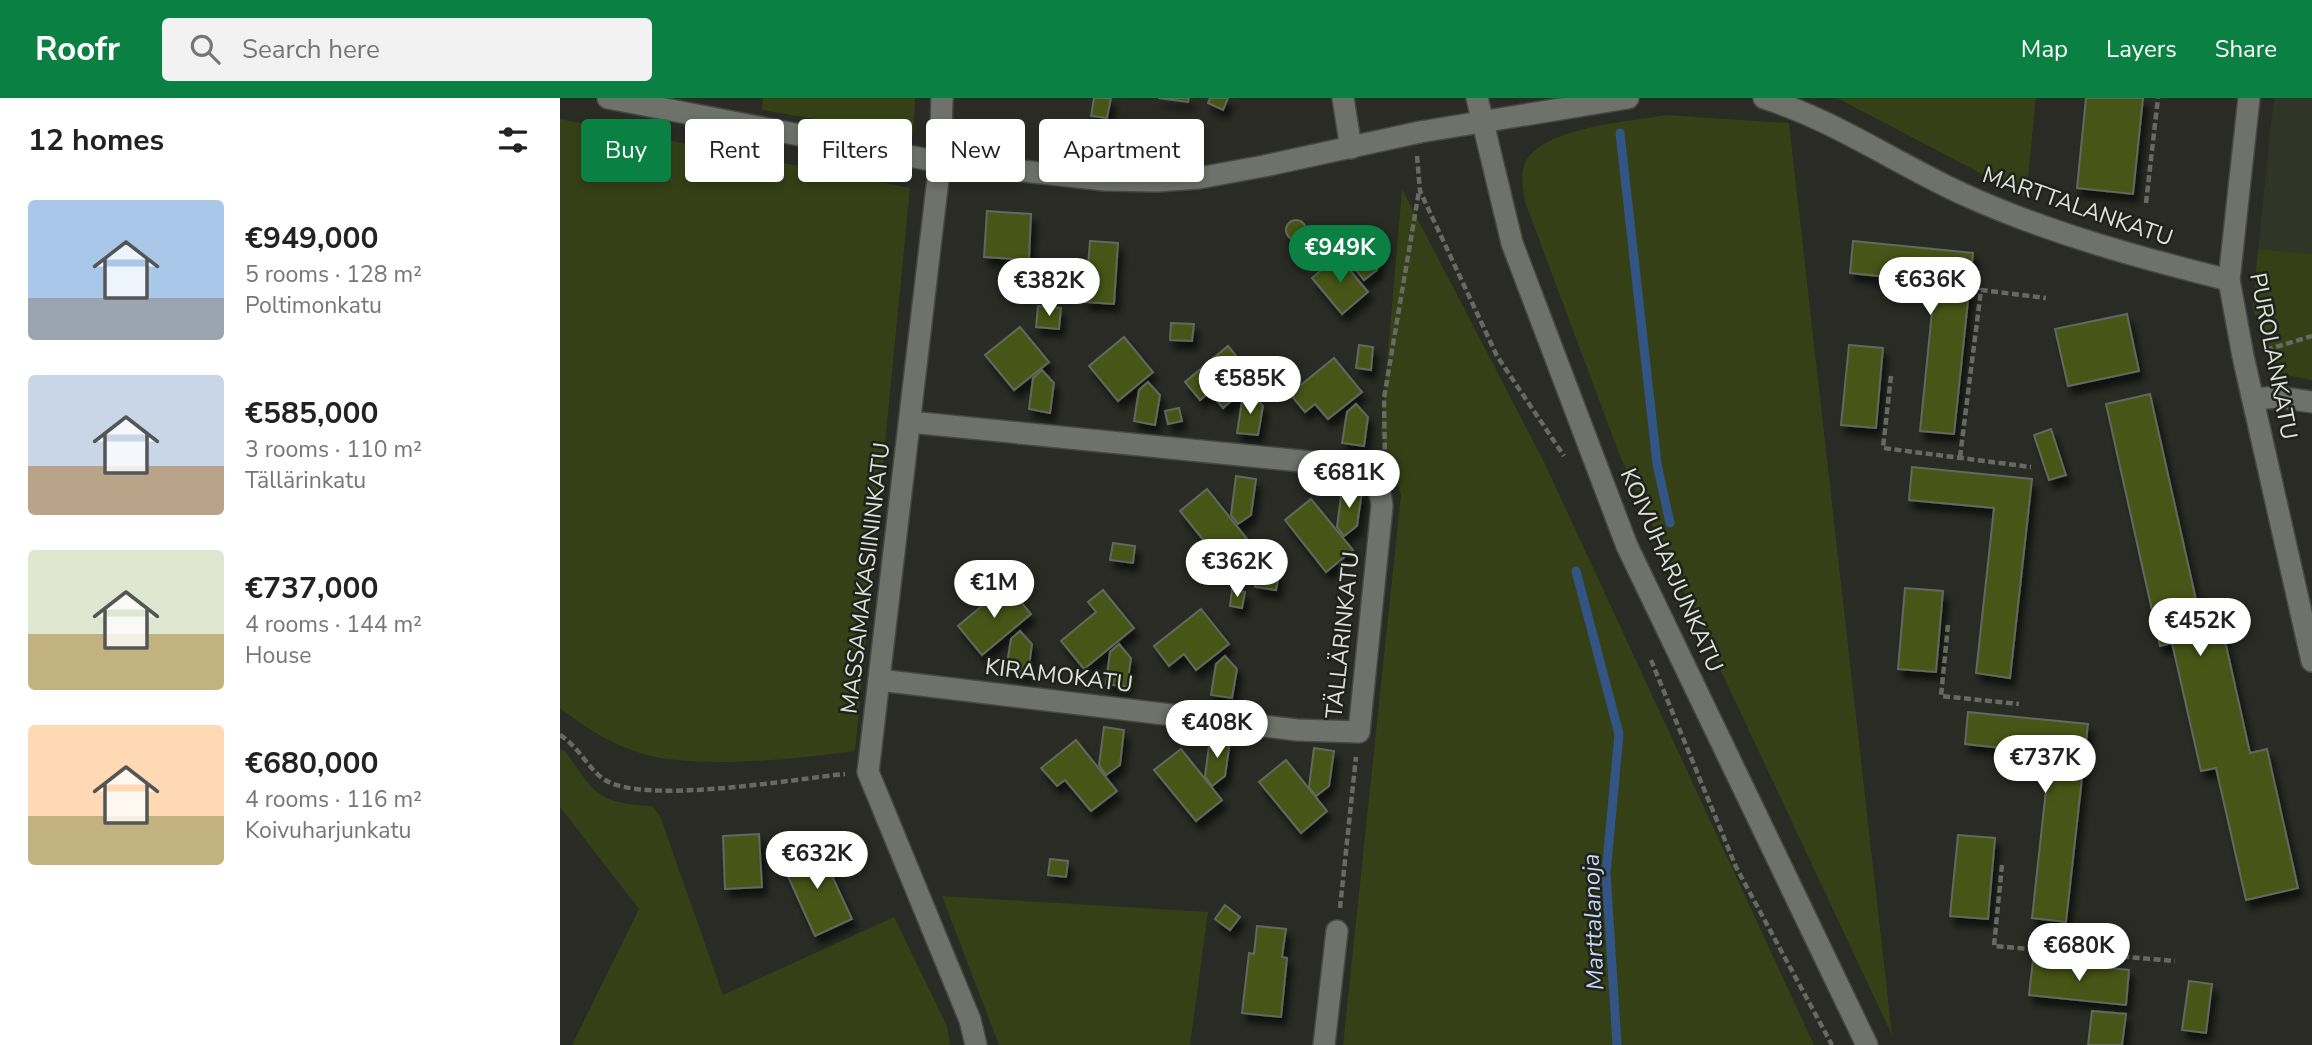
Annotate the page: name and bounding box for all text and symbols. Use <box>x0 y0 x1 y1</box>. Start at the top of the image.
search box <box>162 18 652 81</box>
text: Roofr <box>35 27 120 72</box>
icon: search <box>186 30 224 68</box>
text: Search here <box>242 32 380 67</box>
text: Map <box>2021 33 2068 65</box>
text: Layers <box>2106 33 2177 65</box>
text: Share <box>2215 33 2277 65</box>
chip: Buy <box>581 119 671 182</box>
chip: Rent <box>685 119 784 182</box>
chip: Filters <box>798 119 912 182</box>
chip: New <box>926 119 1025 182</box>
chip: Apartment <box>1039 119 1204 182</box>
text: 12 homes <box>28 120 164 161</box>
icon: filters <box>494 121 532 159</box>
street label: MARTTALANKATU <box>1978 159 2177 254</box>
text: €949,000 <box>245 218 378 259</box>
pin: €949K <box>1291 226 1389 285</box>
icon: home <box>84 228 168 312</box>
text: €949K <box>1305 232 1375 263</box>
pin: €382K <box>1000 258 1098 318</box>
pin: €636K <box>1881 258 1979 317</box>
text: 5 rooms · 128 m² <box>245 259 422 290</box>
text: €636K <box>1895 264 1965 295</box>
text: €382K <box>1014 265 1084 296</box>
street label: PUROLANKATU <box>2242 270 2305 442</box>
text: Poltimonkatu <box>245 290 382 321</box>
pin: €585K <box>1201 356 1299 416</box>
text: €585K <box>1215 363 1285 394</box>
text: €585,000 <box>245 393 378 434</box>
icon: home <box>84 403 168 487</box>
text: 3 rooms · 110 m² <box>245 434 422 465</box>
street label: MASSAMAKASIININKATU <box>833 441 898 716</box>
pin: €681K <box>1300 450 1398 510</box>
text: €681K <box>1314 457 1384 488</box>
street label: KOIVUHARJUNKATU <box>1613 463 1730 677</box>
text: Tällärinkatu <box>245 465 366 496</box>
pin: €362K <box>1188 540 1286 599</box>
text: €362K <box>1202 546 1272 577</box>
street label: TÄLLÄRINKATU <box>1318 550 1367 720</box>
pin: €1M <box>960 560 1028 620</box>
text: €1M <box>970 567 1018 598</box>
text: €737,000 <box>245 568 378 609</box>
icon: home <box>84 578 168 662</box>
pin: €452K <box>2151 598 2249 658</box>
text: €452K <box>2165 605 2235 636</box>
text: 4 rooms · 144 m² <box>245 609 422 640</box>
text: House <box>245 640 312 671</box>
street label: KIRAMOKATU <box>983 651 1135 700</box>
pin: €408K <box>1168 700 1266 760</box>
text: €408K <box>1182 707 1252 738</box>
pin: €737K <box>1996 736 2094 795</box>
text: €737K <box>2010 742 2080 773</box>
text: €680,000 <box>245 743 378 784</box>
icon: home <box>84 753 168 837</box>
text: 4 rooms · 116 m² <box>245 784 422 815</box>
text: Koivuharjunkatu <box>245 815 411 846</box>
pin: €632K <box>768 832 866 891</box>
text: €632K <box>782 838 852 869</box>
water label: Marttalanoja <box>1575 853 1611 991</box>
pin: €680K <box>2030 924 2128 983</box>
text: €680K <box>2044 930 2114 961</box>

